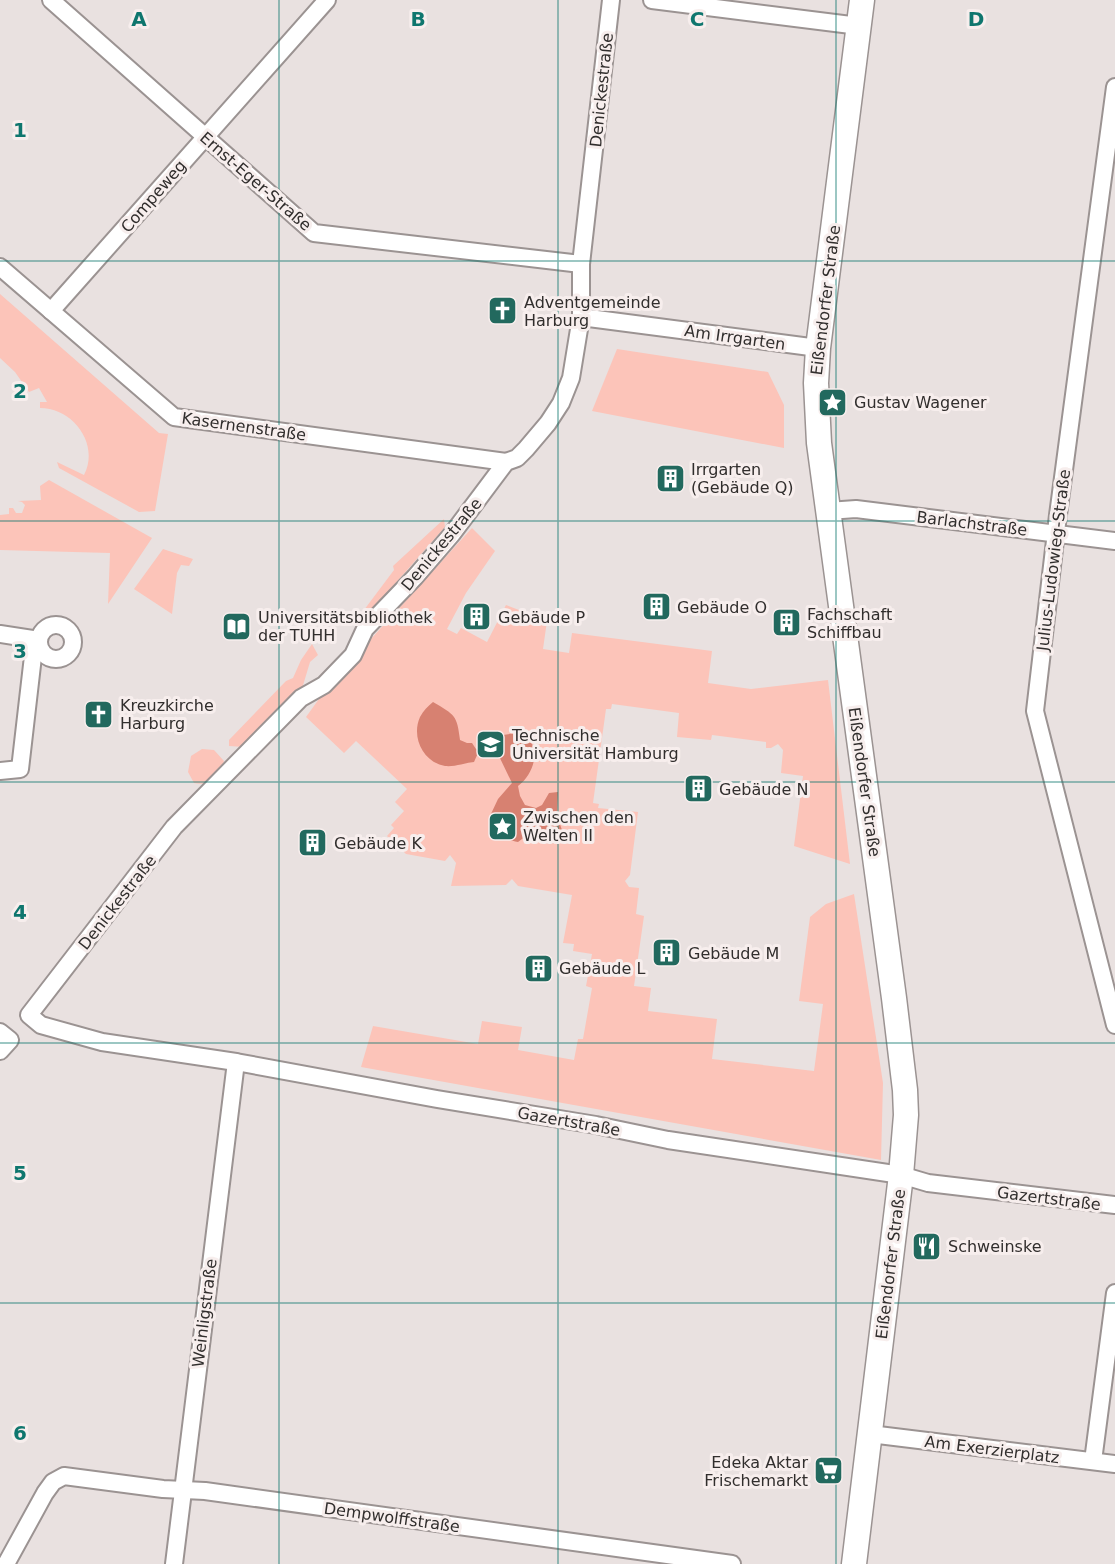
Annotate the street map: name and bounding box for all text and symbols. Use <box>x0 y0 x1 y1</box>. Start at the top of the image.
text: A <box>131 7 147 31</box>
text: B <box>410 7 426 31</box>
text: C <box>690 7 704 31</box>
text: D <box>968 7 984 31</box>
street label: Denickestraße <box>586 32 617 148</box>
text: 1 <box>13 118 27 142</box>
street label: Ernst-Eger-Straße <box>196 128 315 235</box>
street label: Compeweg <box>117 156 190 236</box>
street label: Eißendorfer Straße <box>807 224 844 376</box>
place label: Adventgemeinde Harburg <box>524 293 661 330</box>
church icon: Adventgemeinde Harburg <box>487 295 519 327</box>
street label: Am Irrgarten <box>683 321 787 354</box>
text: 2 <box>13 379 27 403</box>
place icon: Gustav Wagener <box>817 386 849 418</box>
place label: Gustav Wagener <box>854 393 987 412</box>
street label: Kasernenstraße <box>180 408 307 445</box>
place label: Irrgarten (Gebäude Q) <box>691 460 794 497</box>
building icon: Irrgarten (Gebäude Q) <box>654 462 686 494</box>
street label: Julius-Ludowieg-Straße <box>1033 468 1074 653</box>
street label: Denickestraße <box>397 494 486 594</box>
street label: Barlachstraße <box>915 507 1028 540</box>
building icon: Gebäude O <box>640 591 672 623</box>
place label: Gebäude O <box>677 598 767 617</box>
building icon: Gebäude P <box>461 601 493 633</box>
place label: Fachschaft Schiffbau <box>807 605 892 642</box>
building icon: Fachschaft Schiffbau <box>770 607 802 639</box>
place label: Universitätsbibliothek der TUHH <box>258 608 433 645</box>
place label: Gebäude P <box>498 608 585 627</box>
library icon: Universitätsbibliothek der TUHH <box>221 610 253 642</box>
text: 3 <box>13 639 27 663</box>
place label: Kreuzkirche Harburg <box>120 696 214 733</box>
church icon: Kreuzkirche Harburg <box>83 698 115 730</box>
street label: Eißendorfer Straße <box>845 706 884 858</box>
place label: Technische Universität Hamburg <box>511 726 679 763</box>
school or university icon: Technische Universität Hamburg <box>475 728 507 760</box>
building icon: Gebäude N <box>682 773 714 805</box>
place label: Gebäude N <box>719 780 808 799</box>
place label: Zwischen den Welten II <box>523 808 634 845</box>
place icon: Zwischen den Welten II <box>486 810 518 842</box>
building icon: Gebäude K <box>297 827 329 859</box>
place label: Gebäude K <box>334 834 422 853</box>
street label: Denickestraße <box>75 851 160 953</box>
text: 4 <box>13 900 27 924</box>
building icon: Gebäude M <box>651 937 683 969</box>
place label: Gebäude M <box>688 944 779 963</box>
building icon: Gebäude L <box>522 952 554 984</box>
place label: Gebäude L <box>559 959 645 978</box>
street label: Gazertstraße <box>516 1103 622 1140</box>
text: 5 <box>13 1161 27 1185</box>
street label: Gazertstraße <box>996 1183 1102 1214</box>
street label: Eißendorfer Straße <box>872 1188 909 1340</box>
restaurant icon: Schweinske <box>911 1230 943 1262</box>
place label: Schweinske <box>948 1237 1041 1256</box>
street label: Weinligstraße <box>188 1258 221 1368</box>
text: 6 <box>13 1421 27 1445</box>
street label: Am Exerzierplatz <box>924 1432 1060 1467</box>
place label: Edeka Aktar Frischemarkt <box>704 1453 808 1490</box>
supermarket icon: Edeka Aktar Frischemarkt <box>813 1455 845 1487</box>
street label: Dempwolffstraße <box>323 1499 461 1536</box>

